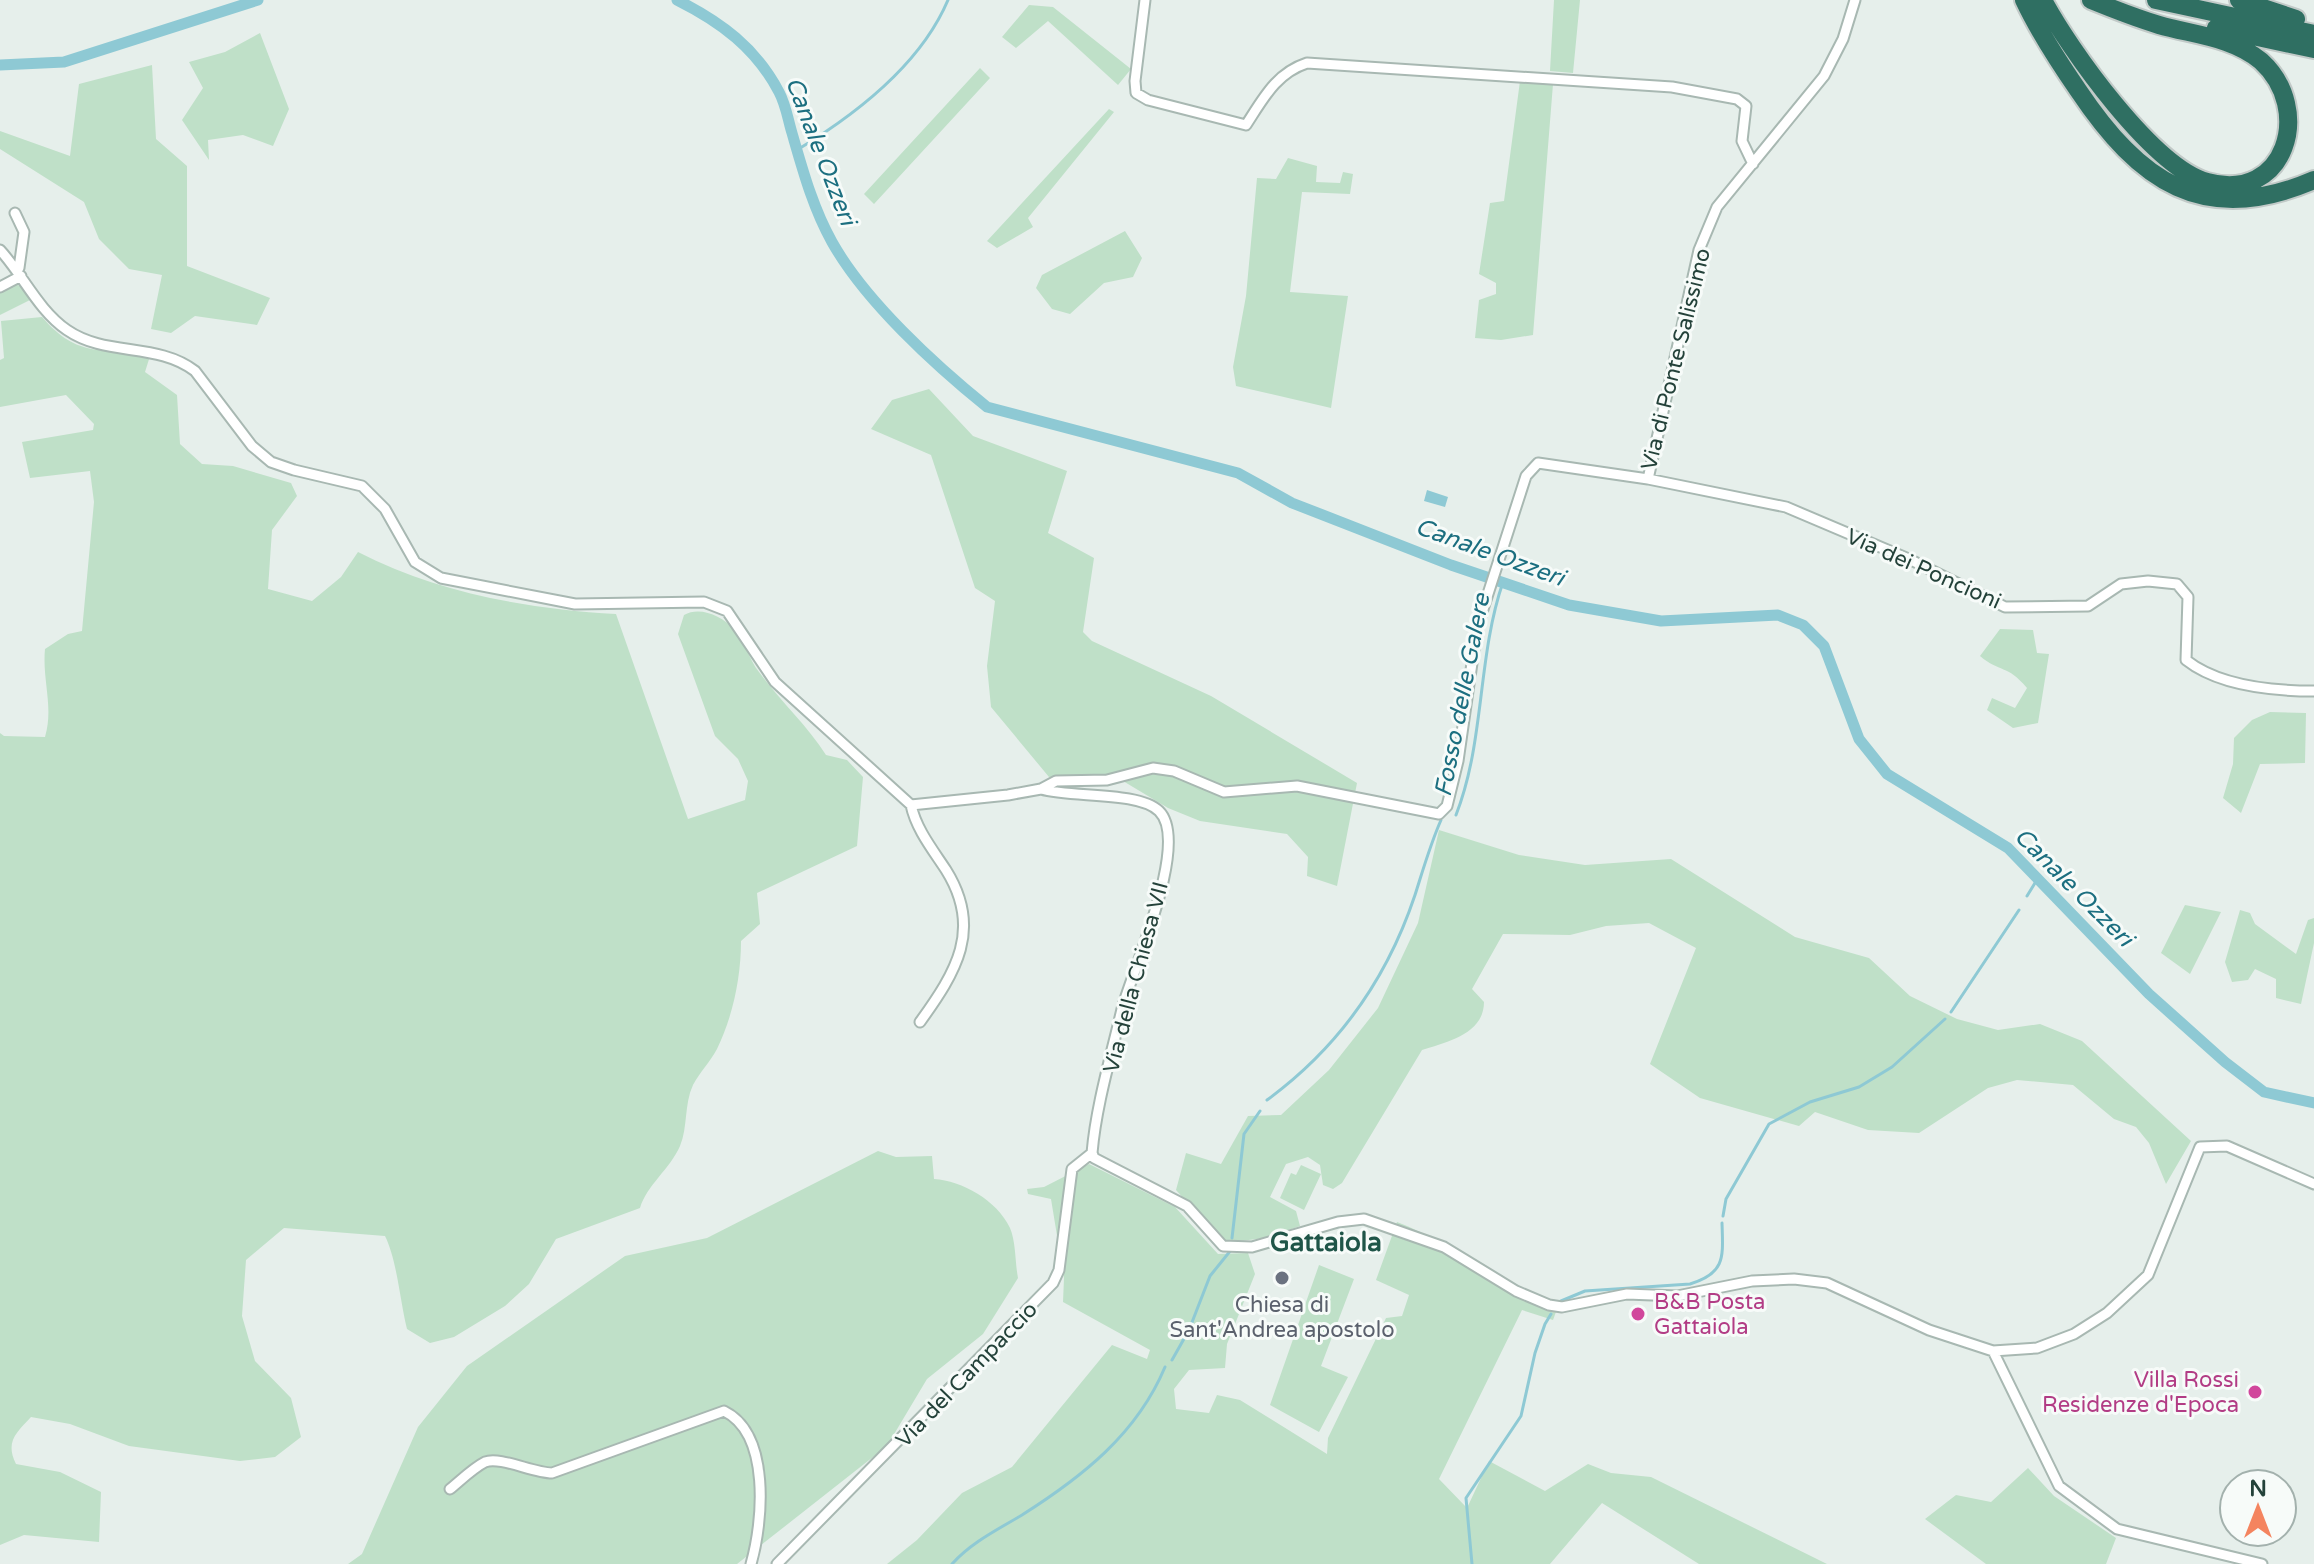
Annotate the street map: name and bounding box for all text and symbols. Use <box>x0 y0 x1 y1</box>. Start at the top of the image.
water label: Canale Ozzeri <box>779 73 863 232</box>
street label: Via di Ponte Salissimo <box>1636 245 1716 473</box>
water label: Canale Ozzeri <box>1411 512 1571 594</box>
street label: Via dei Poncioni <box>1842 523 2005 615</box>
water label: Fosso delle Galere <box>1429 590 1497 799</box>
water label: Canale Ozzeri <box>2008 822 2141 955</box>
street label: Via della Chiesa VII <box>1098 879 1174 1076</box>
district label: Gattaiola <box>1270 1227 1382 1258</box>
marker: Chiesa di Sant'Andrea apostolo <box>1273 1269 1291 1287</box>
place label: B&B Posta Gattaiola <box>1654 1289 1765 1340</box>
place label: Chiesa di Sant'Andrea apostolo <box>1169 1292 1395 1343</box>
street label: Via del Campaccio <box>891 1296 1043 1453</box>
marker: B&B Posta Gattaiola <box>1629 1305 1647 1323</box>
place label: Villa Rossi Residenze d'Epoca <box>2042 1367 2239 1418</box>
marker: Villa Rossi Residenze d'Epoca <box>2246 1383 2264 1401</box>
north arrow <box>2218 1468 2298 1548</box>
text: N <box>2249 1476 2267 1502</box>

